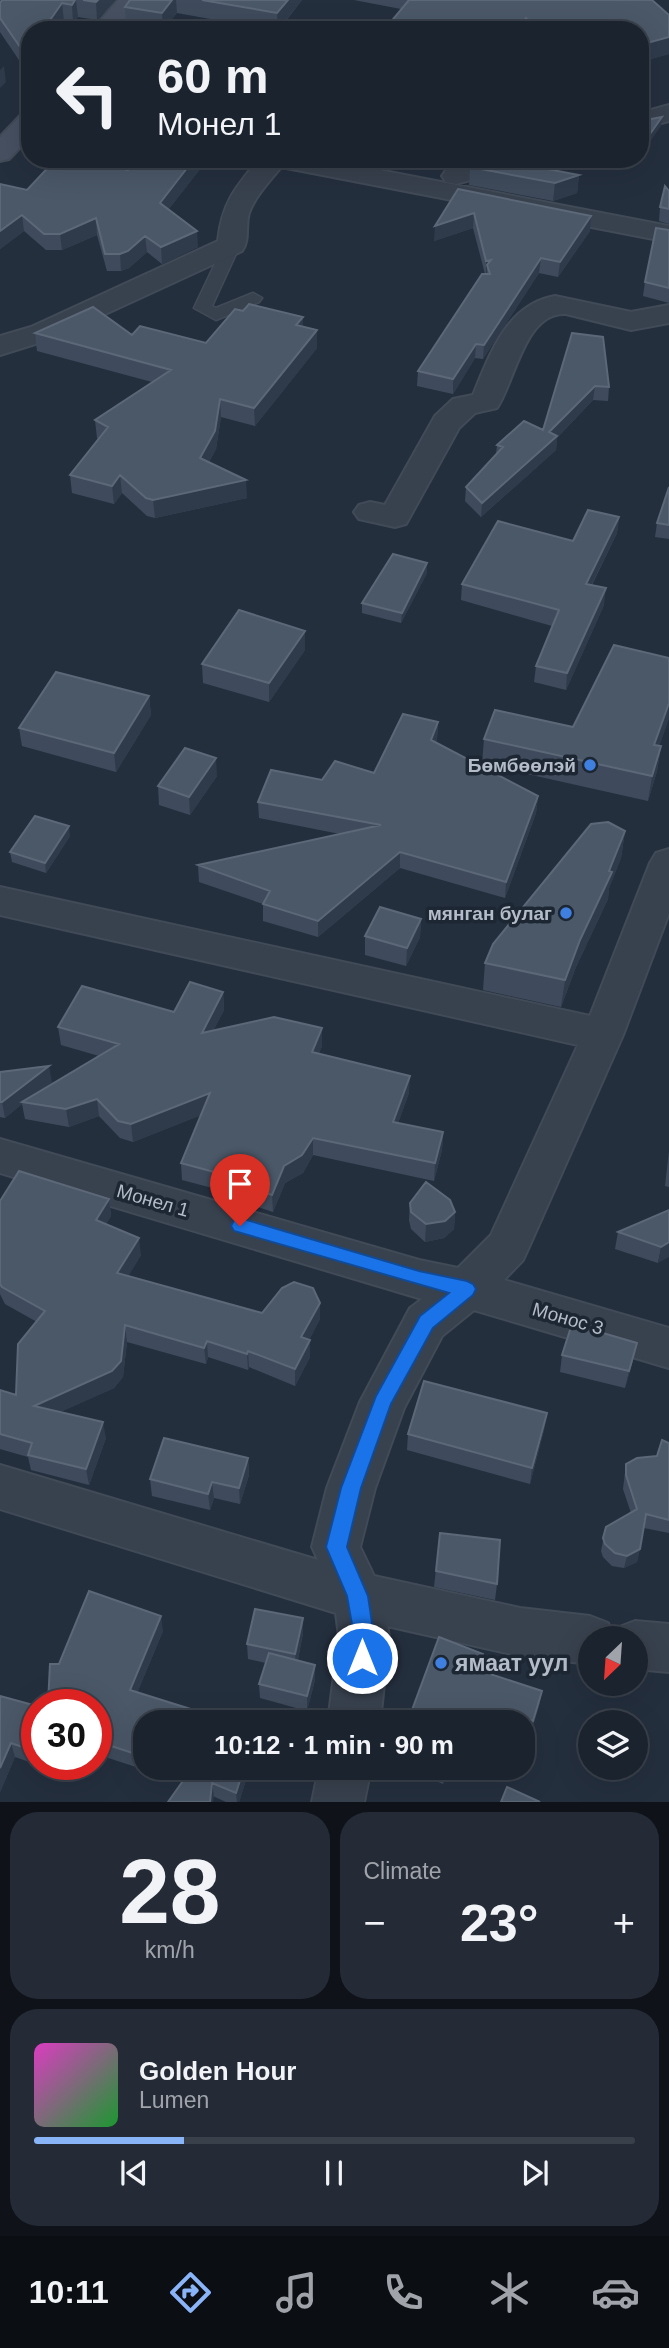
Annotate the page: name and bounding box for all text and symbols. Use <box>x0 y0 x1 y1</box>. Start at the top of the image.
icon: left <box>42 49 133 140</box>
text: 60 m <box>157 49 269 103</box>
text: Монел 1 <box>157 106 282 142</box>
place label: Бөмбөөлэй <box>468 755 576 776</box>
marker: Бөмбөөлэй <box>582 757 598 773</box>
place label: мянган булаг <box>428 903 552 924</box>
marker: мянган булаг <box>558 905 574 921</box>
pin <box>210 1154 270 1226</box>
icon: arrive <box>221 1165 259 1203</box>
street label: Монел 1 <box>114 1180 191 1221</box>
street label: Монос 3 <box>530 1298 606 1339</box>
position arrow <box>325 1621 399 1695</box>
north arrow <box>578 1626 648 1696</box>
map controls <box>578 1626 648 1780</box>
place label: ямаат уул <box>454 1650 568 1676</box>
marker: ямаат уул <box>433 1655 449 1671</box>
speed limit sign: 30 <box>21 1689 112 1780</box>
button: layers <box>578 1710 648 1780</box>
text: 10:12 · 1 min · 90 m <box>214 1730 454 1760</box>
text: 28 <box>119 1841 220 1942</box>
text: Climate <box>364 1858 441 1884</box>
text: 23° <box>460 1894 539 1952</box>
text: − <box>364 1902 386 1944</box>
text: + <box>613 1902 635 1944</box>
text: km/h <box>145 1937 195 1963</box>
text: Golden Hour <box>139 2056 296 2086</box>
text: Lumen <box>139 2087 209 2113</box>
icon: previous <box>115 2154 153 2192</box>
icon: pause <box>315 2154 353 2192</box>
icon: next <box>516 2154 554 2192</box>
icon: directions <box>166 2268 215 2317</box>
icon: music <box>272 2268 321 2317</box>
icon: phone <box>379 2268 428 2317</box>
icon: climate <box>485 2268 534 2317</box>
icon: car <box>591 2268 640 2317</box>
text: 10:11 <box>29 2274 109 2310</box>

